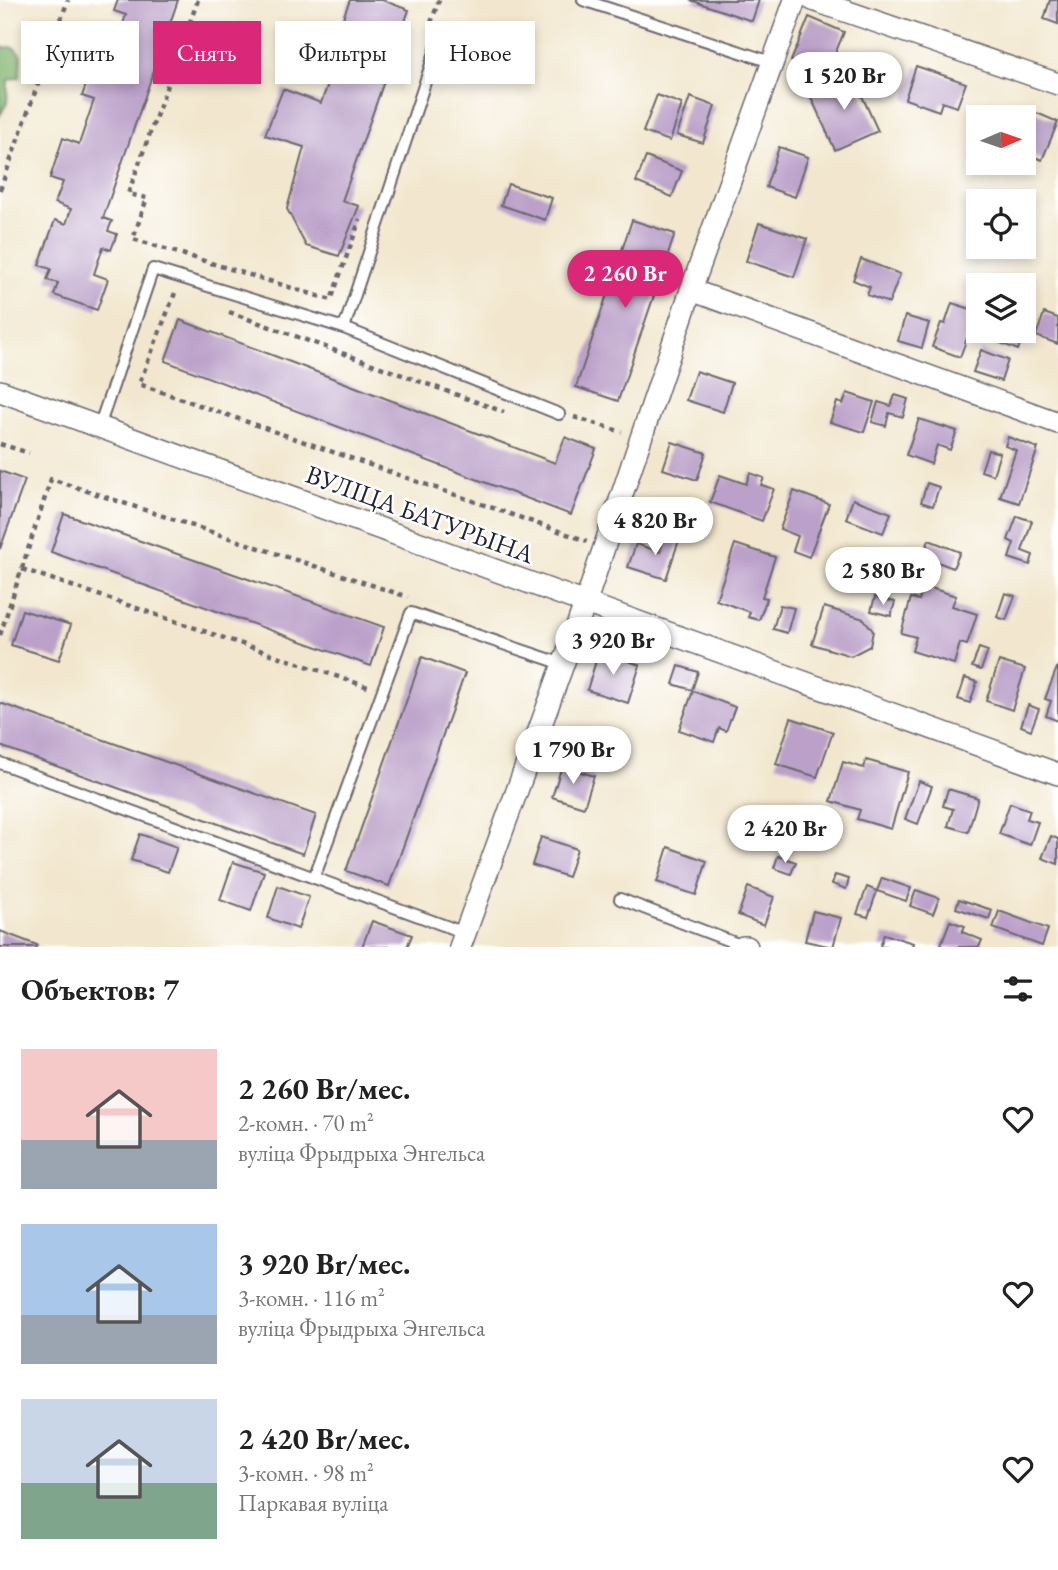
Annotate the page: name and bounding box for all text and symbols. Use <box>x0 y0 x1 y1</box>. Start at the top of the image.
chip: Купить <box>21 21 139 84</box>
chip: Снять <box>153 21 261 84</box>
chip: Фильтры <box>275 21 411 84</box>
chip: Новое <box>425 21 535 84</box>
pin: 1 520 Br <box>772 52 916 112</box>
text: 1 520 Br <box>802 60 886 90</box>
north arrow <box>966 105 1036 175</box>
map controls <box>966 105 1036 343</box>
button: locate <box>966 189 1036 259</box>
pin: 2 260 Br <box>553 250 697 310</box>
text: 2 260 Br <box>583 258 667 288</box>
button: layers <box>966 273 1036 343</box>
street label: ВУЛІЦА БАТУРЫНА <box>301 457 540 571</box>
pin: 4 820 Br <box>583 498 727 557</box>
text: 4 820 Br <box>613 505 697 535</box>
pin: 2 580 Br <box>811 548 955 607</box>
text: 2 580 Br <box>841 555 925 585</box>
pin: 3 920 Br <box>541 618 685 677</box>
text: 3 920 Br <box>571 625 655 655</box>
pin: 1 790 Br <box>501 726 645 786</box>
text: 1 790 Br <box>531 734 615 764</box>
pin: 2 420 Br <box>713 806 857 865</box>
text: 2 420 Br <box>743 813 827 843</box>
text: Объектов: 7 <box>21 970 179 1009</box>
icon: filters <box>999 970 1037 1008</box>
text: 2 260 Br/мес. <box>238 1069 410 1108</box>
icon: home <box>77 1077 161 1161</box>
icon: heart <box>999 1100 1037 1138</box>
text: 2-комн. · 70 m² <box>238 1108 374 1138</box>
text: вуліца Фрыдрыха Энгельса <box>238 1138 485 1168</box>
text: 3 920 Br/мес. <box>238 1244 410 1283</box>
icon: home <box>77 1252 161 1336</box>
icon: heart <box>999 1275 1037 1313</box>
text: 3-комн. · 116 m² <box>238 1283 385 1313</box>
text: вуліца Фрыдрыха Энгельса <box>238 1313 485 1343</box>
text: 2 420 Br/мес. <box>238 1419 410 1458</box>
icon: home <box>77 1427 161 1511</box>
icon: heart <box>999 1450 1037 1488</box>
text: 3-комн. · 98 m² <box>238 1458 374 1488</box>
text: Паркавая вуліца <box>238 1488 388 1518</box>

